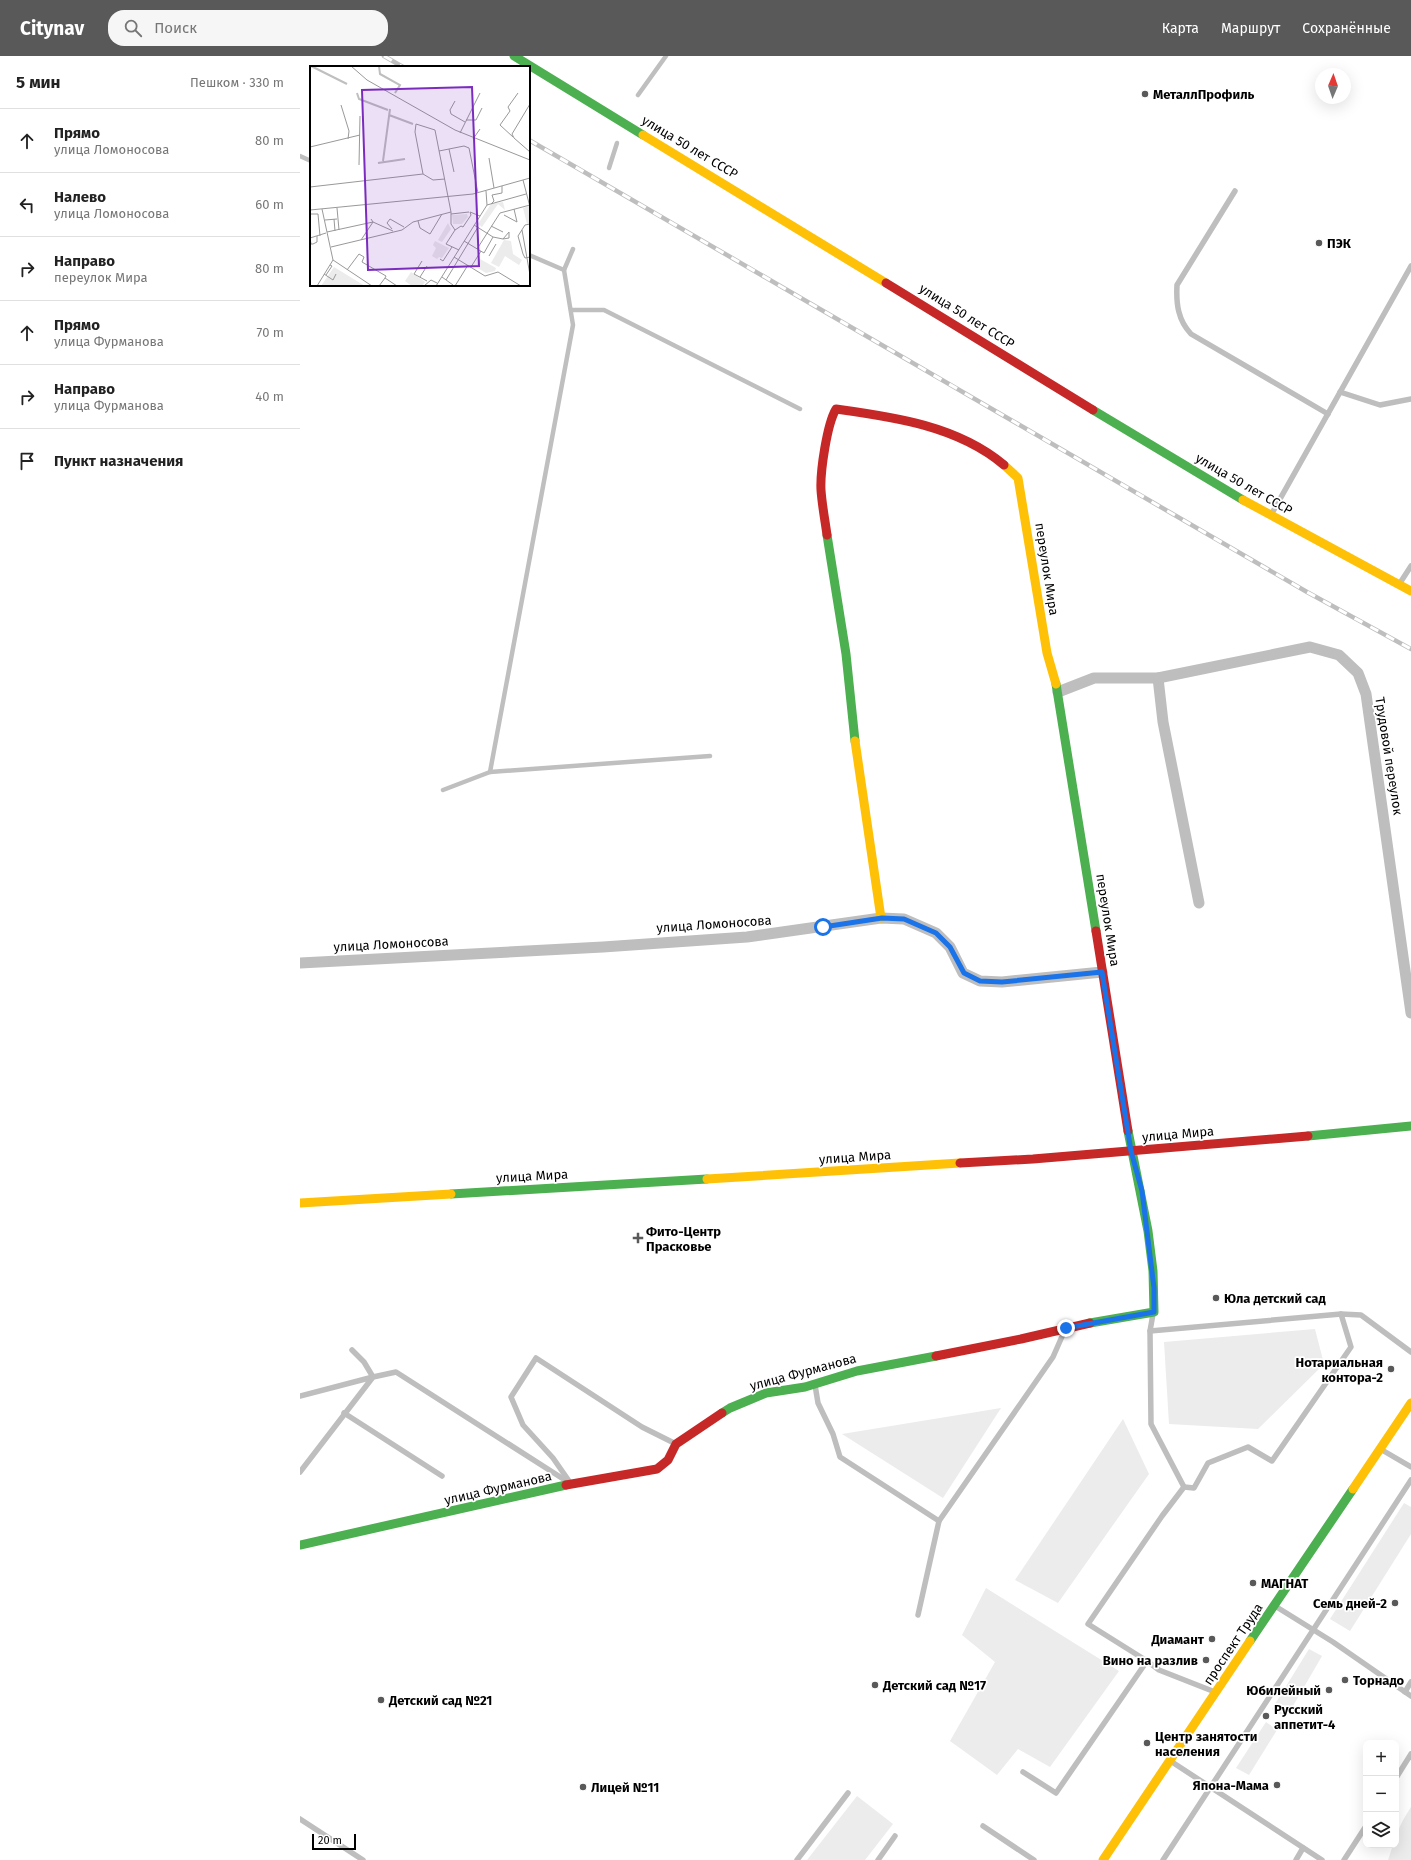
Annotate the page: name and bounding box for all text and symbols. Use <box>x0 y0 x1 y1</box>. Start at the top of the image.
search box <box>108 10 388 46</box>
text: Citynav <box>20 17 84 40</box>
icon: search <box>122 17 144 39</box>
text: Поиск <box>154 19 197 37</box>
text: Карта <box>1162 20 1199 37</box>
text: Маршрут <box>1221 20 1280 37</box>
text: Сохранённые <box>1302 20 1391 37</box>
inset map <box>310 66 530 286</box>
north arrow <box>1315 68 1351 104</box>
text: 5 мин <box>16 72 61 93</box>
text: Пешком · 330 m <box>190 75 284 90</box>
place label: МеталлПрофиль <box>1153 87 1255 102</box>
marker: МеталлПрофиль <box>1140 89 1150 99</box>
street label: улица 50 лет СССР <box>639 112 741 182</box>
text: Прямо <box>54 124 100 142</box>
icon: ahead <box>16 130 38 152</box>
text: 80 m <box>255 133 284 148</box>
text: улица Ломоносова <box>54 142 169 157</box>
text: Налево <box>54 188 106 206</box>
icon: left <box>16 194 38 216</box>
text: 60 m <box>255 197 284 212</box>
text: улица Ломоносова <box>54 206 169 221</box>
place label: ПЭК <box>1327 236 1352 251</box>
marker: ПЭК <box>1314 238 1324 248</box>
text: Направо <box>54 252 115 270</box>
icon: right <box>16 258 38 280</box>
text: 80 m <box>255 261 284 276</box>
text: переулок Мира <box>54 270 148 285</box>
street label: улица 50 лет СССР <box>917 281 1018 352</box>
text: Прямо <box>54 316 100 334</box>
icon: ahead <box>16 322 38 344</box>
text: 70 m <box>257 325 284 340</box>
text: улица Фурманова <box>54 334 164 349</box>
text: Направо <box>54 380 115 398</box>
icon: right <box>16 386 38 408</box>
text: 40 m <box>255 389 284 404</box>
text: улица Фурманова <box>54 398 164 413</box>
icon: arrive <box>16 450 38 472</box>
street label: улица 50 лет СССР <box>1193 450 1295 518</box>
text: Пункт назначения <box>54 452 183 470</box>
street label: переулок Мира <box>1032 522 1062 616</box>
street label: Трудовой переулок <box>1372 696 1406 816</box>
street label: переулок Мира <box>1093 873 1123 967</box>
street label: улица Ломоносова <box>656 912 772 936</box>
route start <box>814 918 832 936</box>
street label: улица Ломоносова <box>333 933 449 955</box>
street label: улица Мира <box>1141 1123 1215 1145</box>
street label: улица Мира <box>818 1147 892 1167</box>
street label: улица Мира <box>496 1167 568 1185</box>
place label: Фито-Центр Прасковье <box>646 1224 721 1254</box>
marker: Фито-Центр Прасковье <box>633 1233 643 1243</box>
place label: Юла детский сад <box>1224 1291 1326 1306</box>
marker: Юла детский сад <box>1211 1293 1221 1303</box>
route end <box>1057 1319 1075 1337</box>
street label: улица Фурманова <box>748 1351 858 1393</box>
place label: Нотариальная контора-2 <box>1296 1355 1383 1385</box>
marker: Нотариальная контора-2 <box>1386 1364 1396 1374</box>
street label: улица Фурманова <box>443 1468 553 1508</box>
place label: МАГНАТ <box>1261 1576 1308 1591</box>
marker: МАГНАТ <box>1248 1578 1258 1588</box>
place label: Семь дней-2 <box>1313 1596 1387 1611</box>
marker: Семь дней-2 <box>1390 1598 1400 1608</box>
street label: проспект Труда <box>1200 1600 1266 1688</box>
place label: Диамант <box>1150 1632 1205 1647</box>
marker: Диамант <box>1207 1634 1217 1644</box>
place label: Вино на разлив <box>1103 1653 1198 1668</box>
marker: Вино на разлив <box>1201 1655 1211 1665</box>
place label: Торнадо <box>1353 1673 1405 1688</box>
marker: Торнадо <box>1340 1675 1350 1685</box>
place label: Детский сад №17 <box>882 1678 986 1693</box>
marker: Детский сад №17 <box>870 1680 880 1690</box>
place label: Юбилейный <box>1246 1683 1321 1698</box>
marker: Юбилейный <box>1324 1685 1334 1695</box>
place label: Детский сад №21 <box>388 1693 492 1708</box>
marker: Детский сад №21 <box>376 1695 386 1705</box>
place label: Русский аппетит-4 <box>1274 1702 1336 1732</box>
marker: Русский аппетит-4 <box>1261 1711 1271 1721</box>
place label: Центр занятости населения <box>1155 1729 1257 1759</box>
marker: Центр занятости населения <box>1142 1738 1152 1748</box>
map controls <box>1363 1740 1399 1848</box>
button: + <box>1363 1740 1399 1776</box>
button: − <box>1363 1776 1399 1812</box>
place label: Япона-Мама <box>1193 1778 1269 1793</box>
place label: Лицей №11 <box>591 1780 659 1795</box>
marker: Япона-Мама <box>1272 1780 1282 1790</box>
marker: Лицей №11 <box>578 1782 588 1792</box>
button: layers <box>1363 1812 1399 1848</box>
scale bar <box>312 1832 356 1851</box>
text: 20 m <box>318 1834 342 1847</box>

